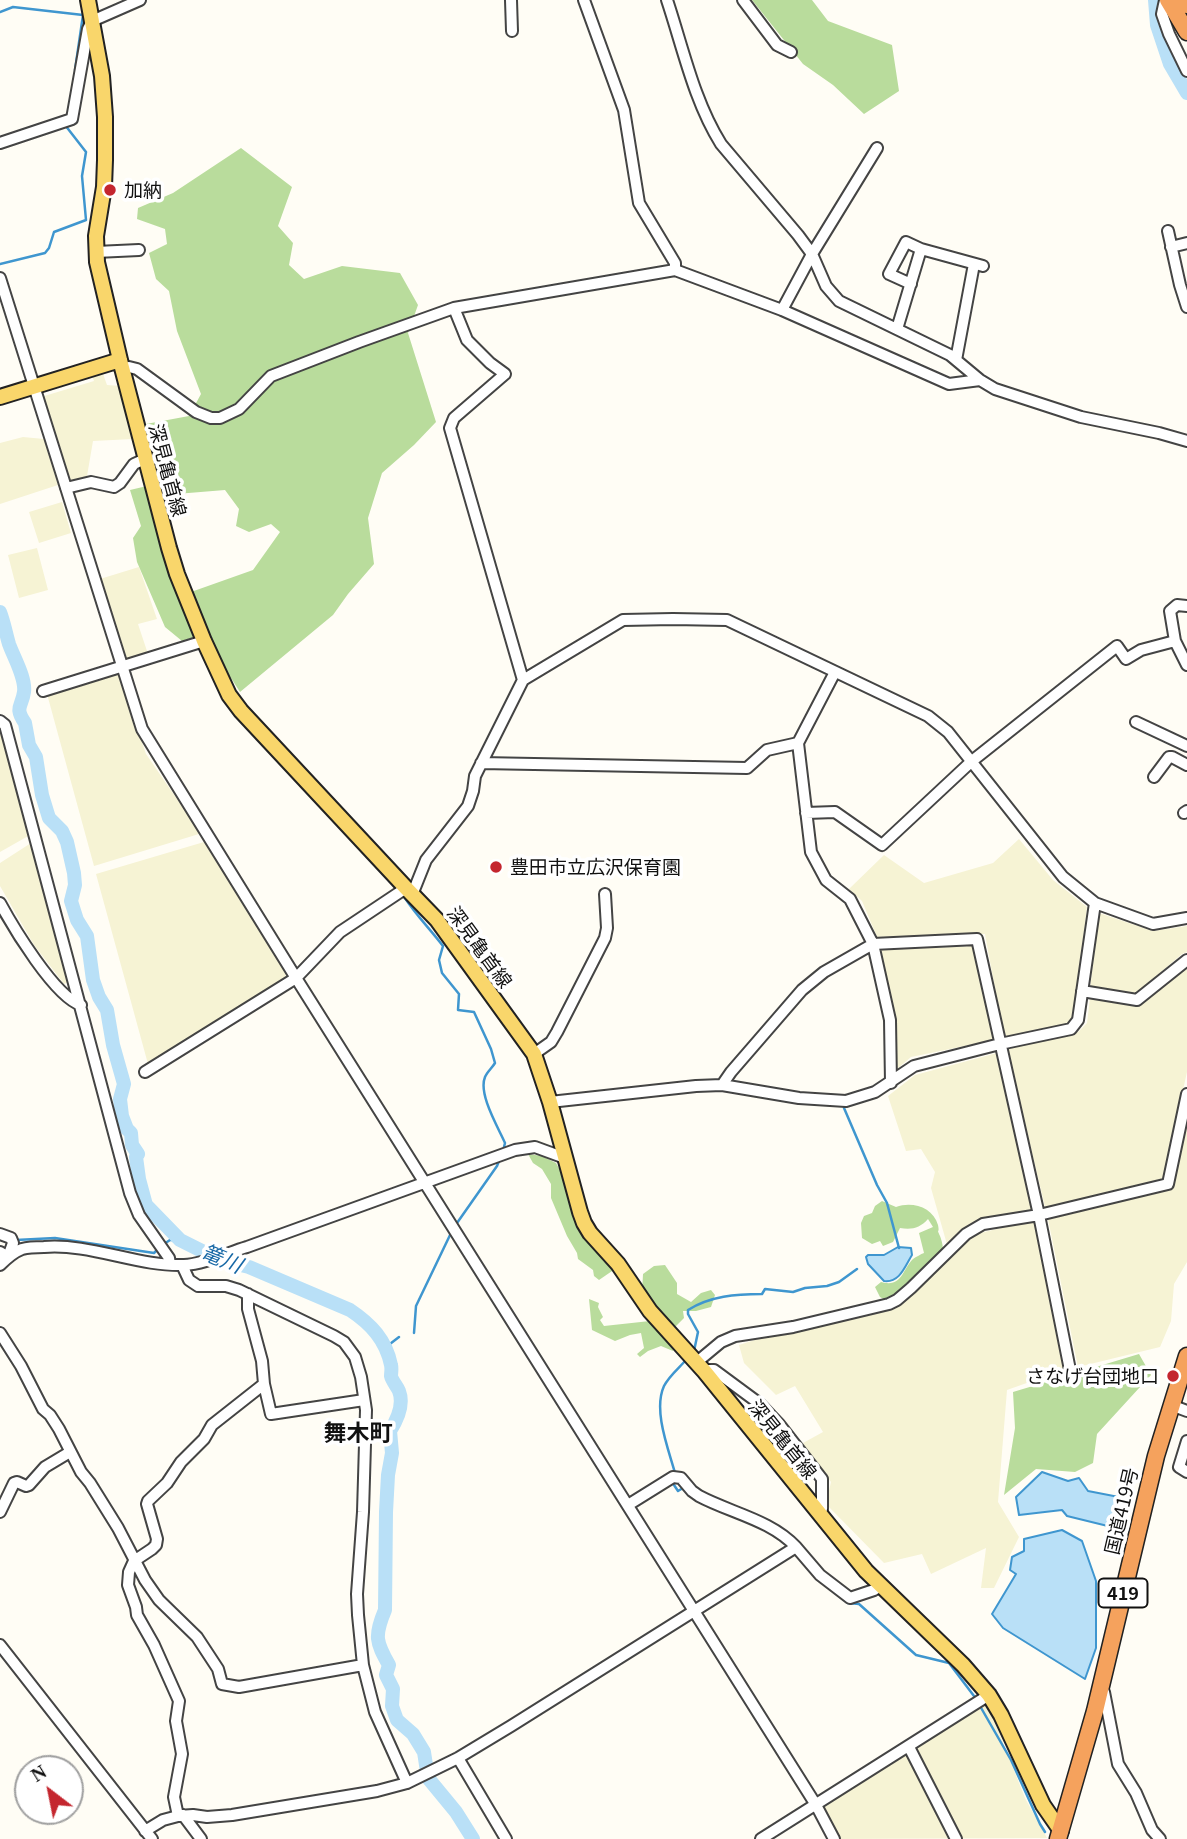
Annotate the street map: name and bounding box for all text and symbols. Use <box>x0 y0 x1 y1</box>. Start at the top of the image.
place label: 加納 <box>124 179 162 201</box>
marker: 加納 <box>102 182 118 198</box>
street label: 深見亀首線 <box>145 421 191 519</box>
place label: 豊田市立広沢保育園 <box>510 856 681 878</box>
marker: 豊田市立広沢保育園 <box>488 859 504 875</box>
street label: 深見亀首線 <box>443 902 517 992</box>
water label: 篭川 <box>198 1238 246 1278</box>
place label: さなげ台団地口 <box>1026 1365 1159 1387</box>
marker: さなげ台団地口 <box>1165 1368 1181 1384</box>
street label: 深見亀首線 <box>744 1395 822 1483</box>
district label: 舞木町 <box>324 1418 392 1446</box>
street label: 国道419号 <box>1100 1465 1142 1557</box>
road number: 419 <box>1098 1578 1148 1608</box>
north arrow <box>14 1755 84 1825</box>
text: N <box>27 1761 50 1786</box>

